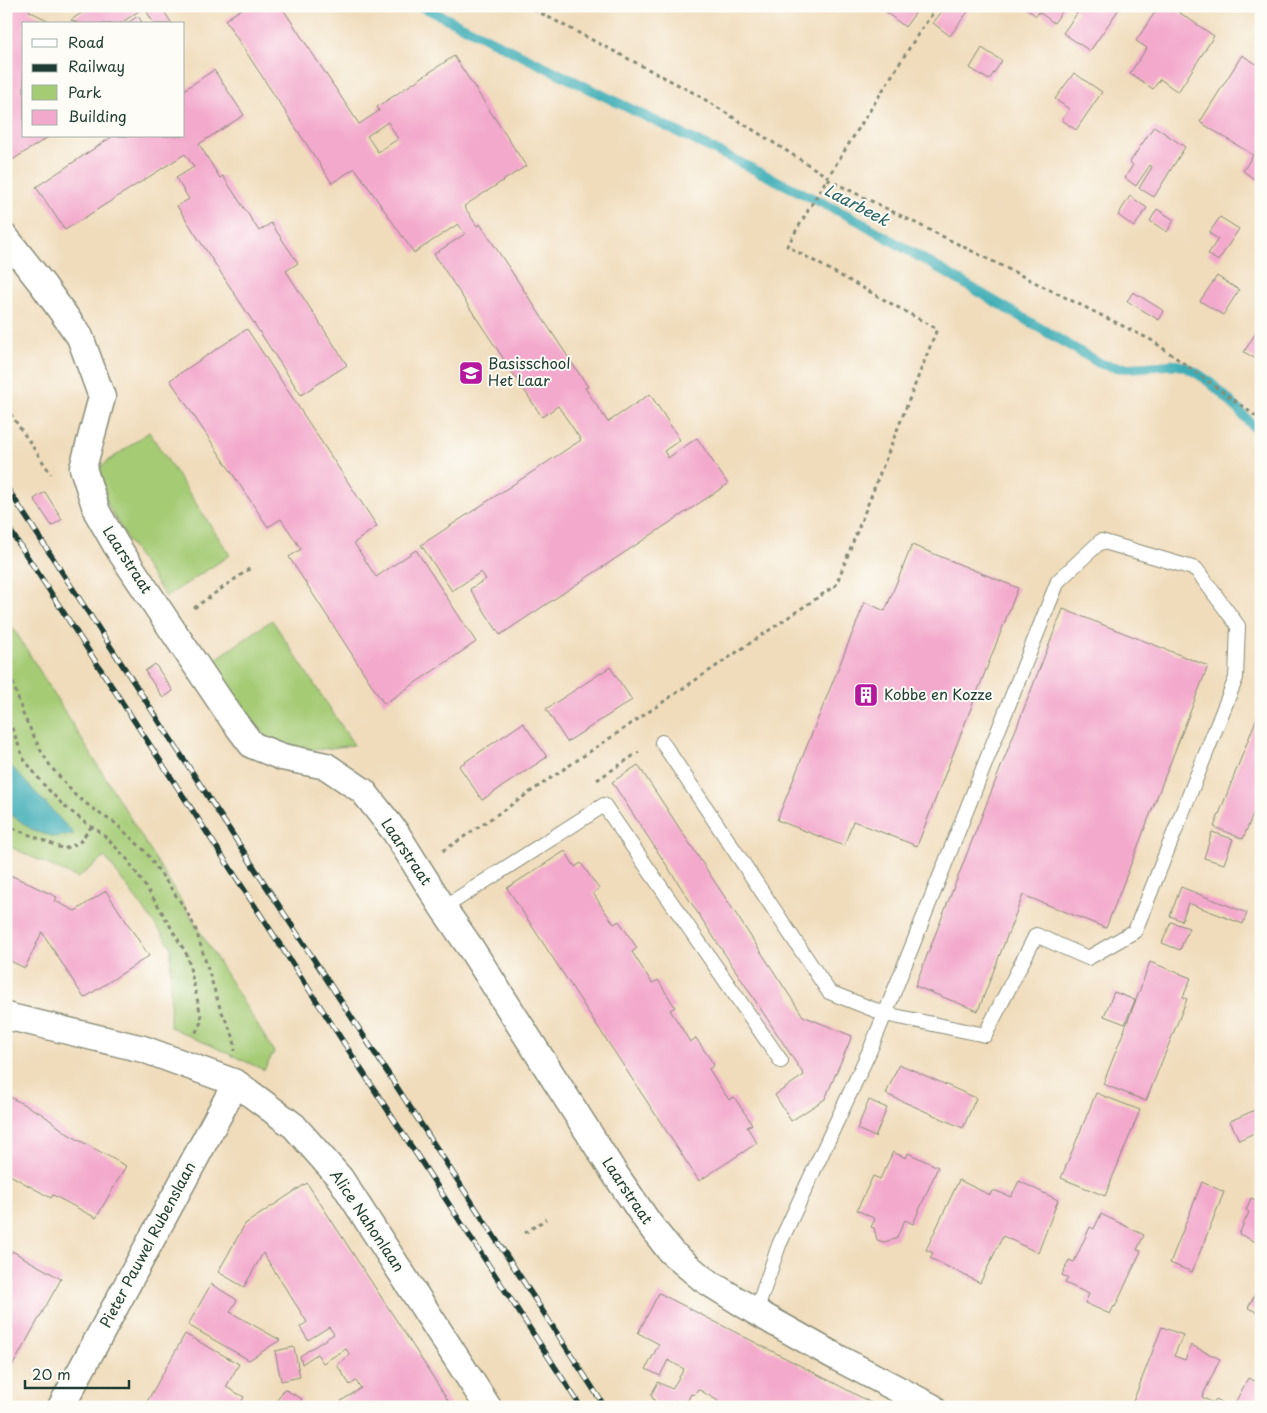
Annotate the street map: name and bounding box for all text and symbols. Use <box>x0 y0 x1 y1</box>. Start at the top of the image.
legend <box>22 22 185 138</box>
text: Road <box>68 30 104 53</box>
text: Railway <box>68 54 125 77</box>
text: Park <box>68 80 102 103</box>
text: Building <box>68 104 127 127</box>
water label: Laarbeek <box>821 177 895 232</box>
place label: Basisschool Het Laar <box>488 351 571 391</box>
school or university icon: Basisschool Het Laar <box>458 360 484 386</box>
street label: Laarstraat <box>98 521 159 598</box>
building icon: Kobbe en Kozze <box>853 682 879 708</box>
place label: Kobbe en Kozze <box>884 682 993 705</box>
street label: Laarstraat <box>376 813 438 889</box>
street label: Laarstraat <box>597 1152 659 1228</box>
street label: Pieter Pauwel Rubenslaan <box>93 1157 200 1331</box>
street label: Alice Nahonlaan <box>325 1164 411 1276</box>
scale bar <box>25 1358 129 1390</box>
text: 20 m <box>32 1362 71 1385</box>

